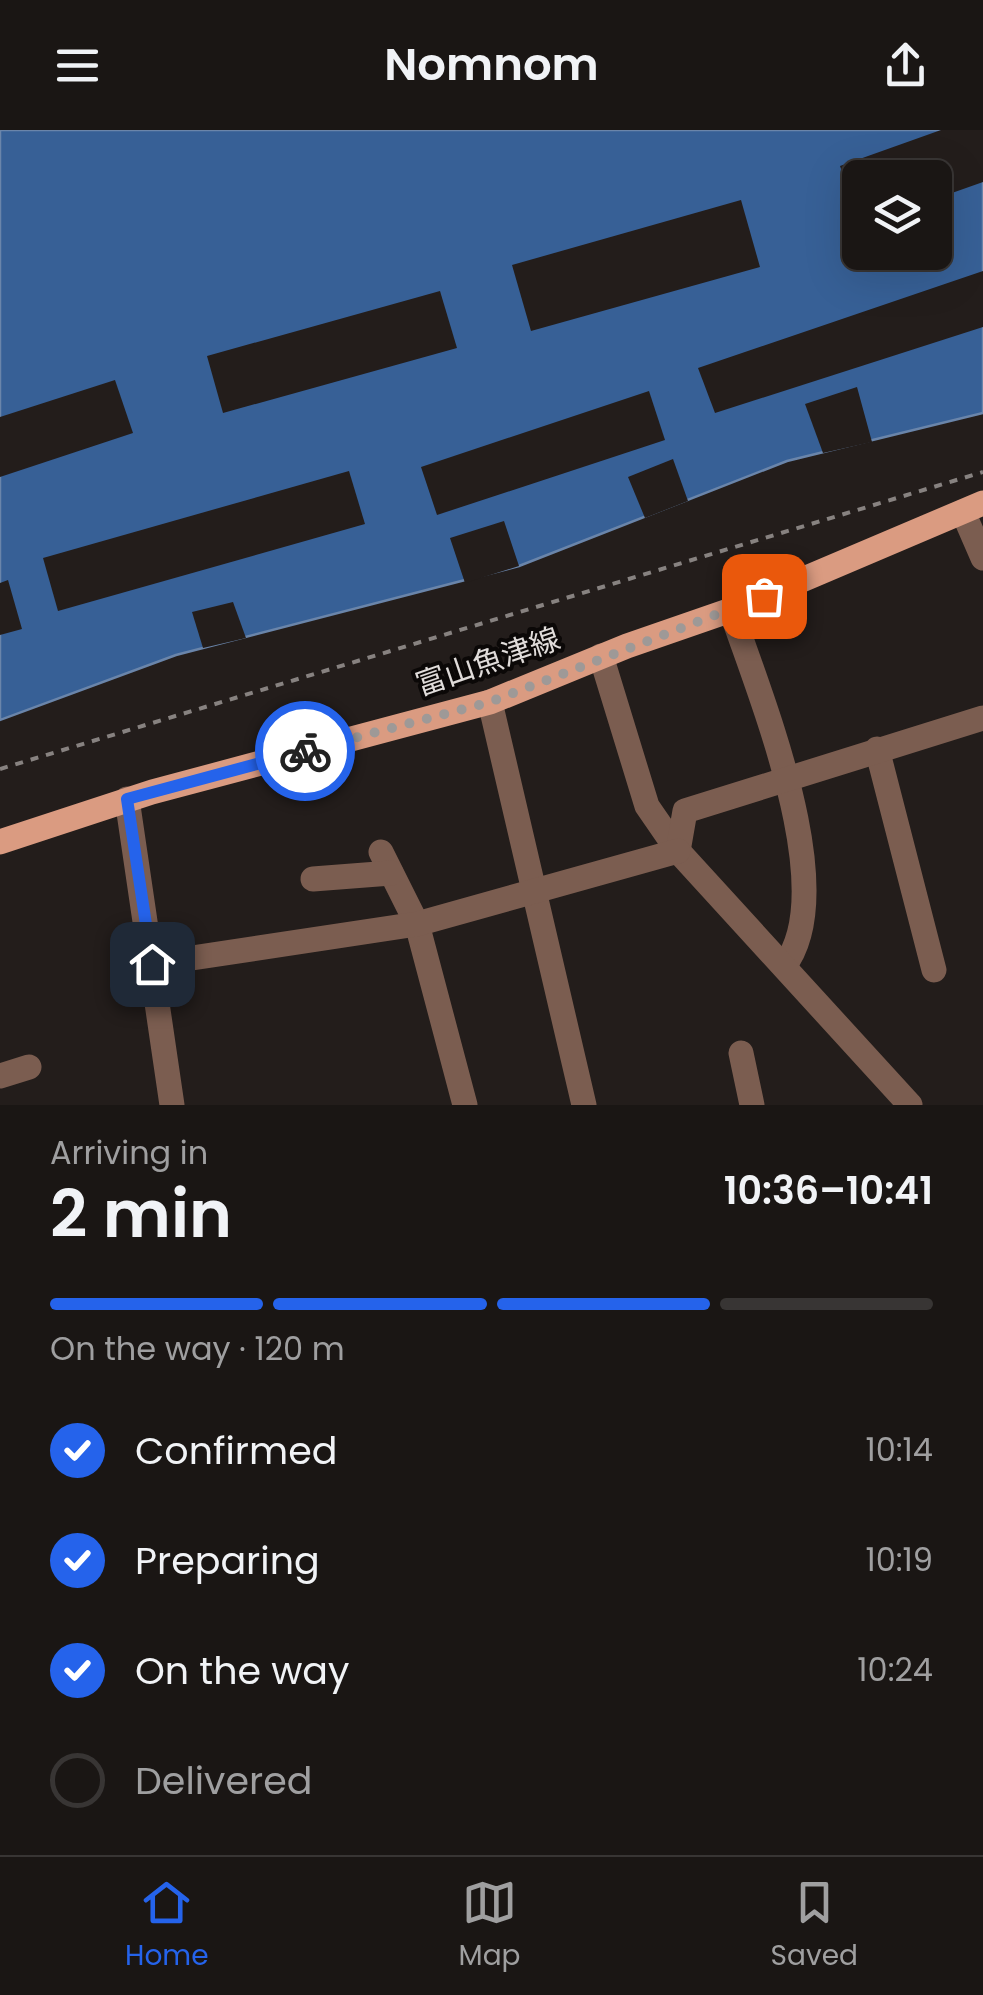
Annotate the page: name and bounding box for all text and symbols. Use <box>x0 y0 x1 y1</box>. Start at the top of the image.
text: Nomnom <box>384 33 599 96</box>
icon: menu <box>50 38 105 93</box>
icon: share <box>878 38 933 93</box>
map controls <box>842 160 952 270</box>
button: layers <box>842 160 952 270</box>
pin <box>722 554 807 639</box>
icon: bag <box>737 569 792 624</box>
street label: 富山魚津線 <box>410 617 566 706</box>
courier <box>255 701 355 801</box>
icon: bike <box>278 724 333 779</box>
pin <box>110 922 195 1007</box>
icon: home <box>125 937 180 992</box>
text: Arriving in <box>50 1130 208 1175</box>
text: 10:36–10:41 <box>724 1164 933 1217</box>
text: 2 min <box>50 1169 232 1260</box>
text: On the way · 120 m <box>50 1326 345 1371</box>
icon: check <box>50 1423 105 1478</box>
text: Confirmed <box>135 1424 337 1477</box>
text: 10:14 <box>865 1427 933 1472</box>
icon: check <box>50 1533 105 1588</box>
text: Preparing <box>135 1534 320 1587</box>
text: 10:19 <box>865 1537 933 1582</box>
icon: check <box>50 1643 105 1698</box>
text: On the way <box>135 1644 349 1697</box>
text: 10:24 <box>857 1647 933 1692</box>
text: Delivered <box>135 1754 312 1807</box>
tab: Home <box>125 1875 209 1977</box>
tab: Map <box>459 1875 521 1977</box>
tab: Saved <box>771 1875 858 1977</box>

